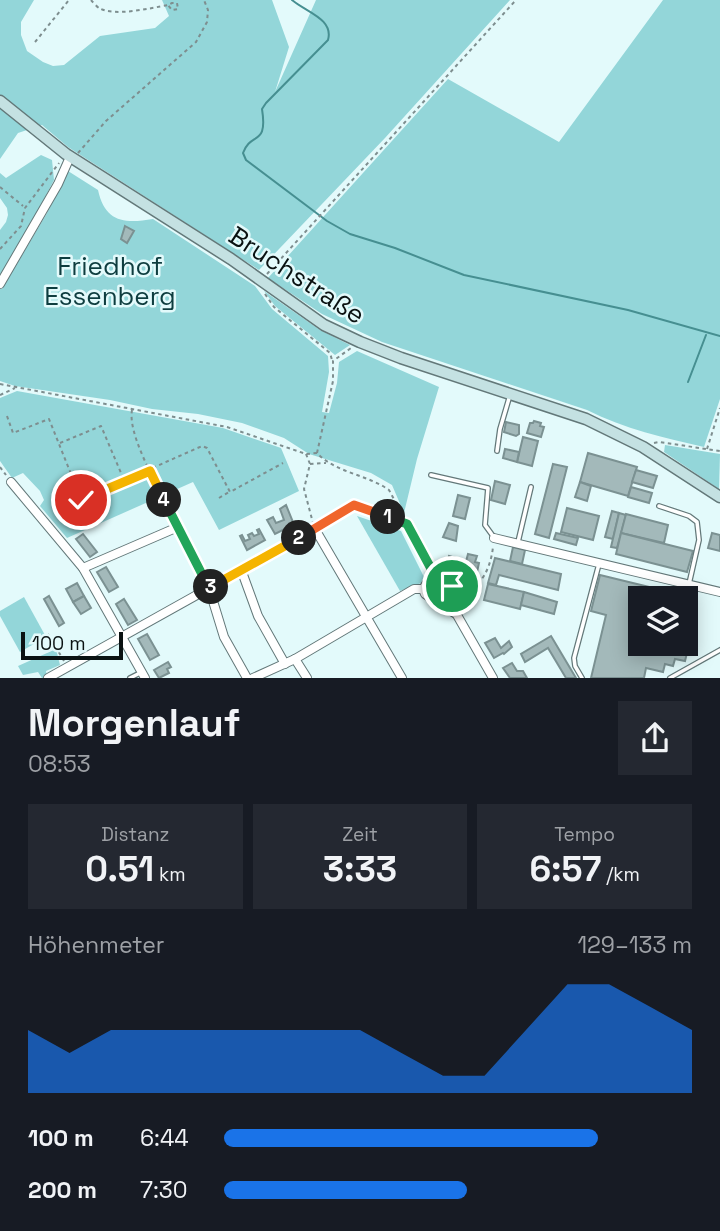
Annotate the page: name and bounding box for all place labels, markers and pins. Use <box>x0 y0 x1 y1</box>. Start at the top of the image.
pin <box>51 470 111 530</box>
pin: 4 <box>146 482 182 518</box>
pin: 1 <box>370 500 406 534</box>
pin: 2 <box>282 520 316 556</box>
pin <box>422 556 482 616</box>
pin: 3 <box>194 570 228 604</box>

